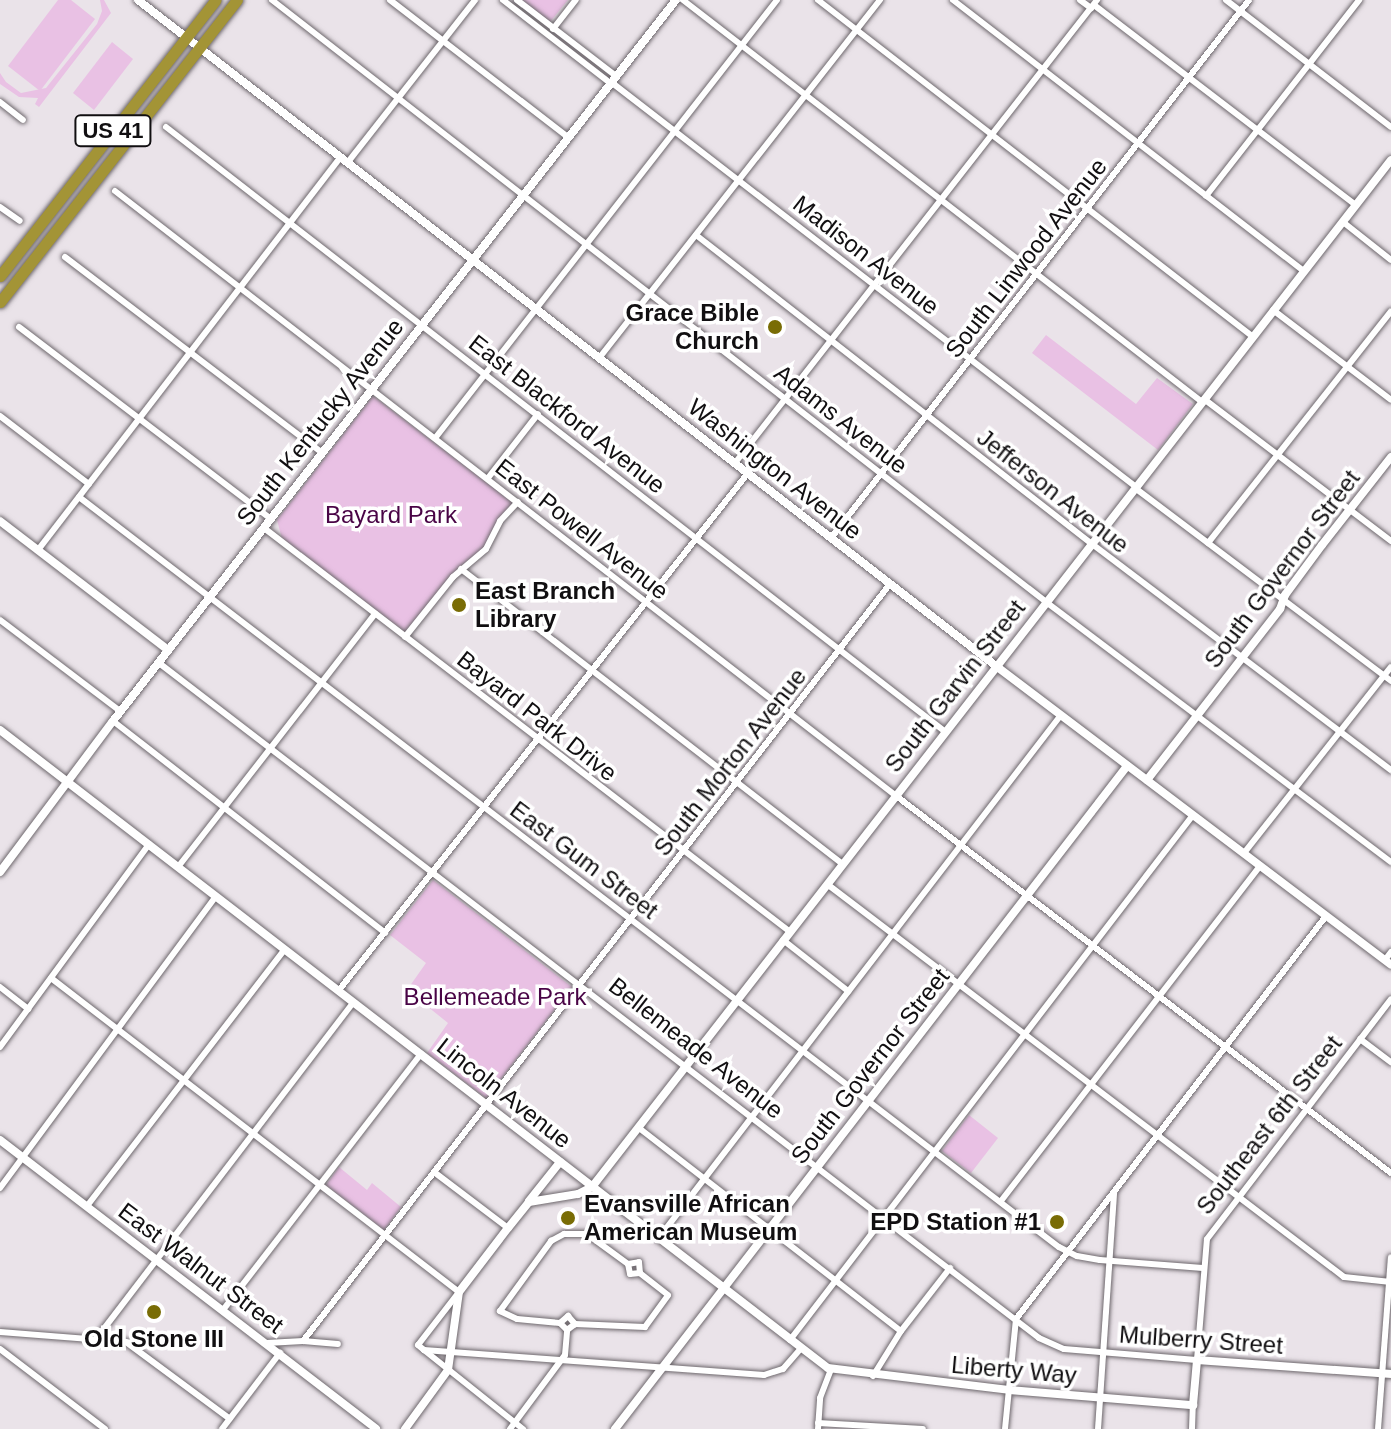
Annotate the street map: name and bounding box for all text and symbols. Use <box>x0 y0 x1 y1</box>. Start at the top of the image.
road number: US 41 <box>73 113 153 149</box>
street label: South Linwood Avenue <box>939 152 1113 364</box>
street label: Madison Avenue <box>787 189 945 321</box>
place label: Grace Bible Church <box>626 299 759 355</box>
street label: South Kentucky Avenue <box>230 312 410 532</box>
marker: Grace Bible Church <box>766 318 784 336</box>
street label: East Blackford Avenue <box>463 328 671 500</box>
street label: Adams Avenue <box>768 358 914 480</box>
street label: Washington Avenue <box>682 392 868 546</box>
street label: Jefferson Avenue <box>971 422 1135 560</box>
street label: East Powell Avenue <box>489 452 675 606</box>
street label: South Governor Street <box>1198 464 1366 674</box>
park label: Bayard Park <box>325 501 457 529</box>
place label: East Branch Library <box>475 577 615 633</box>
street label: South Garvin Street <box>879 594 1031 778</box>
marker: East Branch Library <box>450 596 468 614</box>
street label: Bayard Park Drive <box>451 645 623 787</box>
street label: South Morton Avenue <box>647 662 813 862</box>
street label: East Gum Street <box>504 795 664 925</box>
street label: South Governor Street <box>785 963 955 1169</box>
street label: Bellemeade Avenue <box>603 971 789 1125</box>
park label: Bellemeade Park <box>404 983 586 1011</box>
street label: Southeast 6th Street <box>1190 1030 1348 1220</box>
street label: Lincoln Avenue <box>431 1031 577 1155</box>
place label: Evansville African American Museum <box>584 1190 797 1246</box>
street label: East Walnut Street <box>113 1197 289 1339</box>
place label: EPD Station #1 <box>870 1208 1041 1236</box>
marker: Evansville African American Museum <box>559 1209 577 1227</box>
marker: EPD Station #1 <box>1048 1213 1066 1231</box>
marker: Old Stone III <box>145 1303 163 1321</box>
street label: Mulberry Street <box>1118 1320 1284 1360</box>
place label: Old Stone III <box>84 1325 224 1353</box>
street label: Liberty Way <box>950 1350 1078 1390</box>

